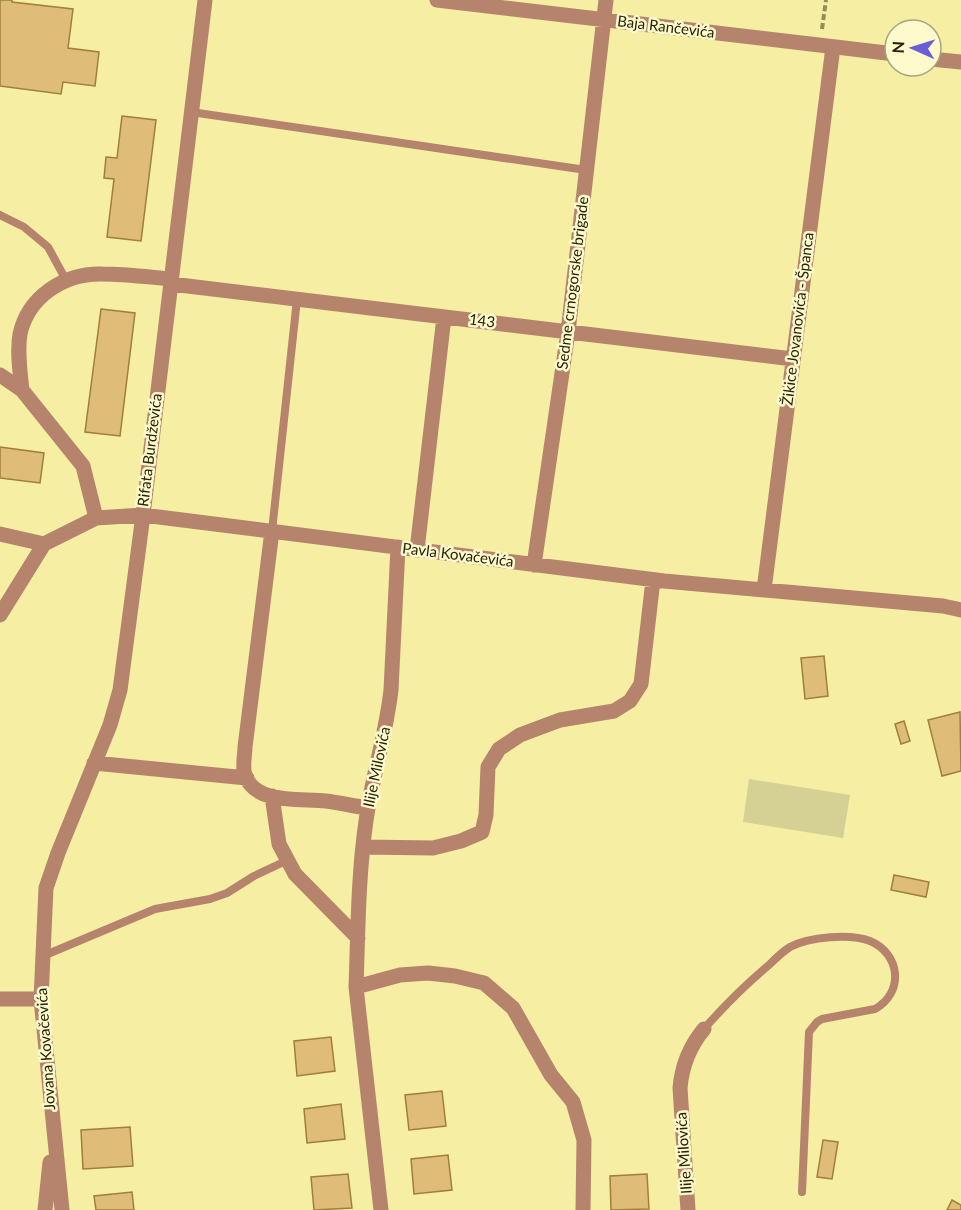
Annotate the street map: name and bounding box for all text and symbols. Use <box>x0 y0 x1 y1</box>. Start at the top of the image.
street label: Baja Rančevića <box>616 11 716 41</box>
north arrow <box>883 18 943 78</box>
text: N <box>888 41 907 54</box>
street label: Sedme crnogorske brigade <box>552 195 592 370</box>
street label: Žikice Jovanovića - Španca <box>777 231 817 406</box>
street label: 143 <box>468 309 496 331</box>
street label: Rifata Burdževića <box>133 392 165 508</box>
street label: Pavla Kovačevića <box>401 538 515 570</box>
street label: Ilije Milovića <box>359 725 393 809</box>
street label: Jovana Kovačevića <box>32 987 58 1111</box>
street label: Ilije Milovića <box>671 1112 695 1194</box>

